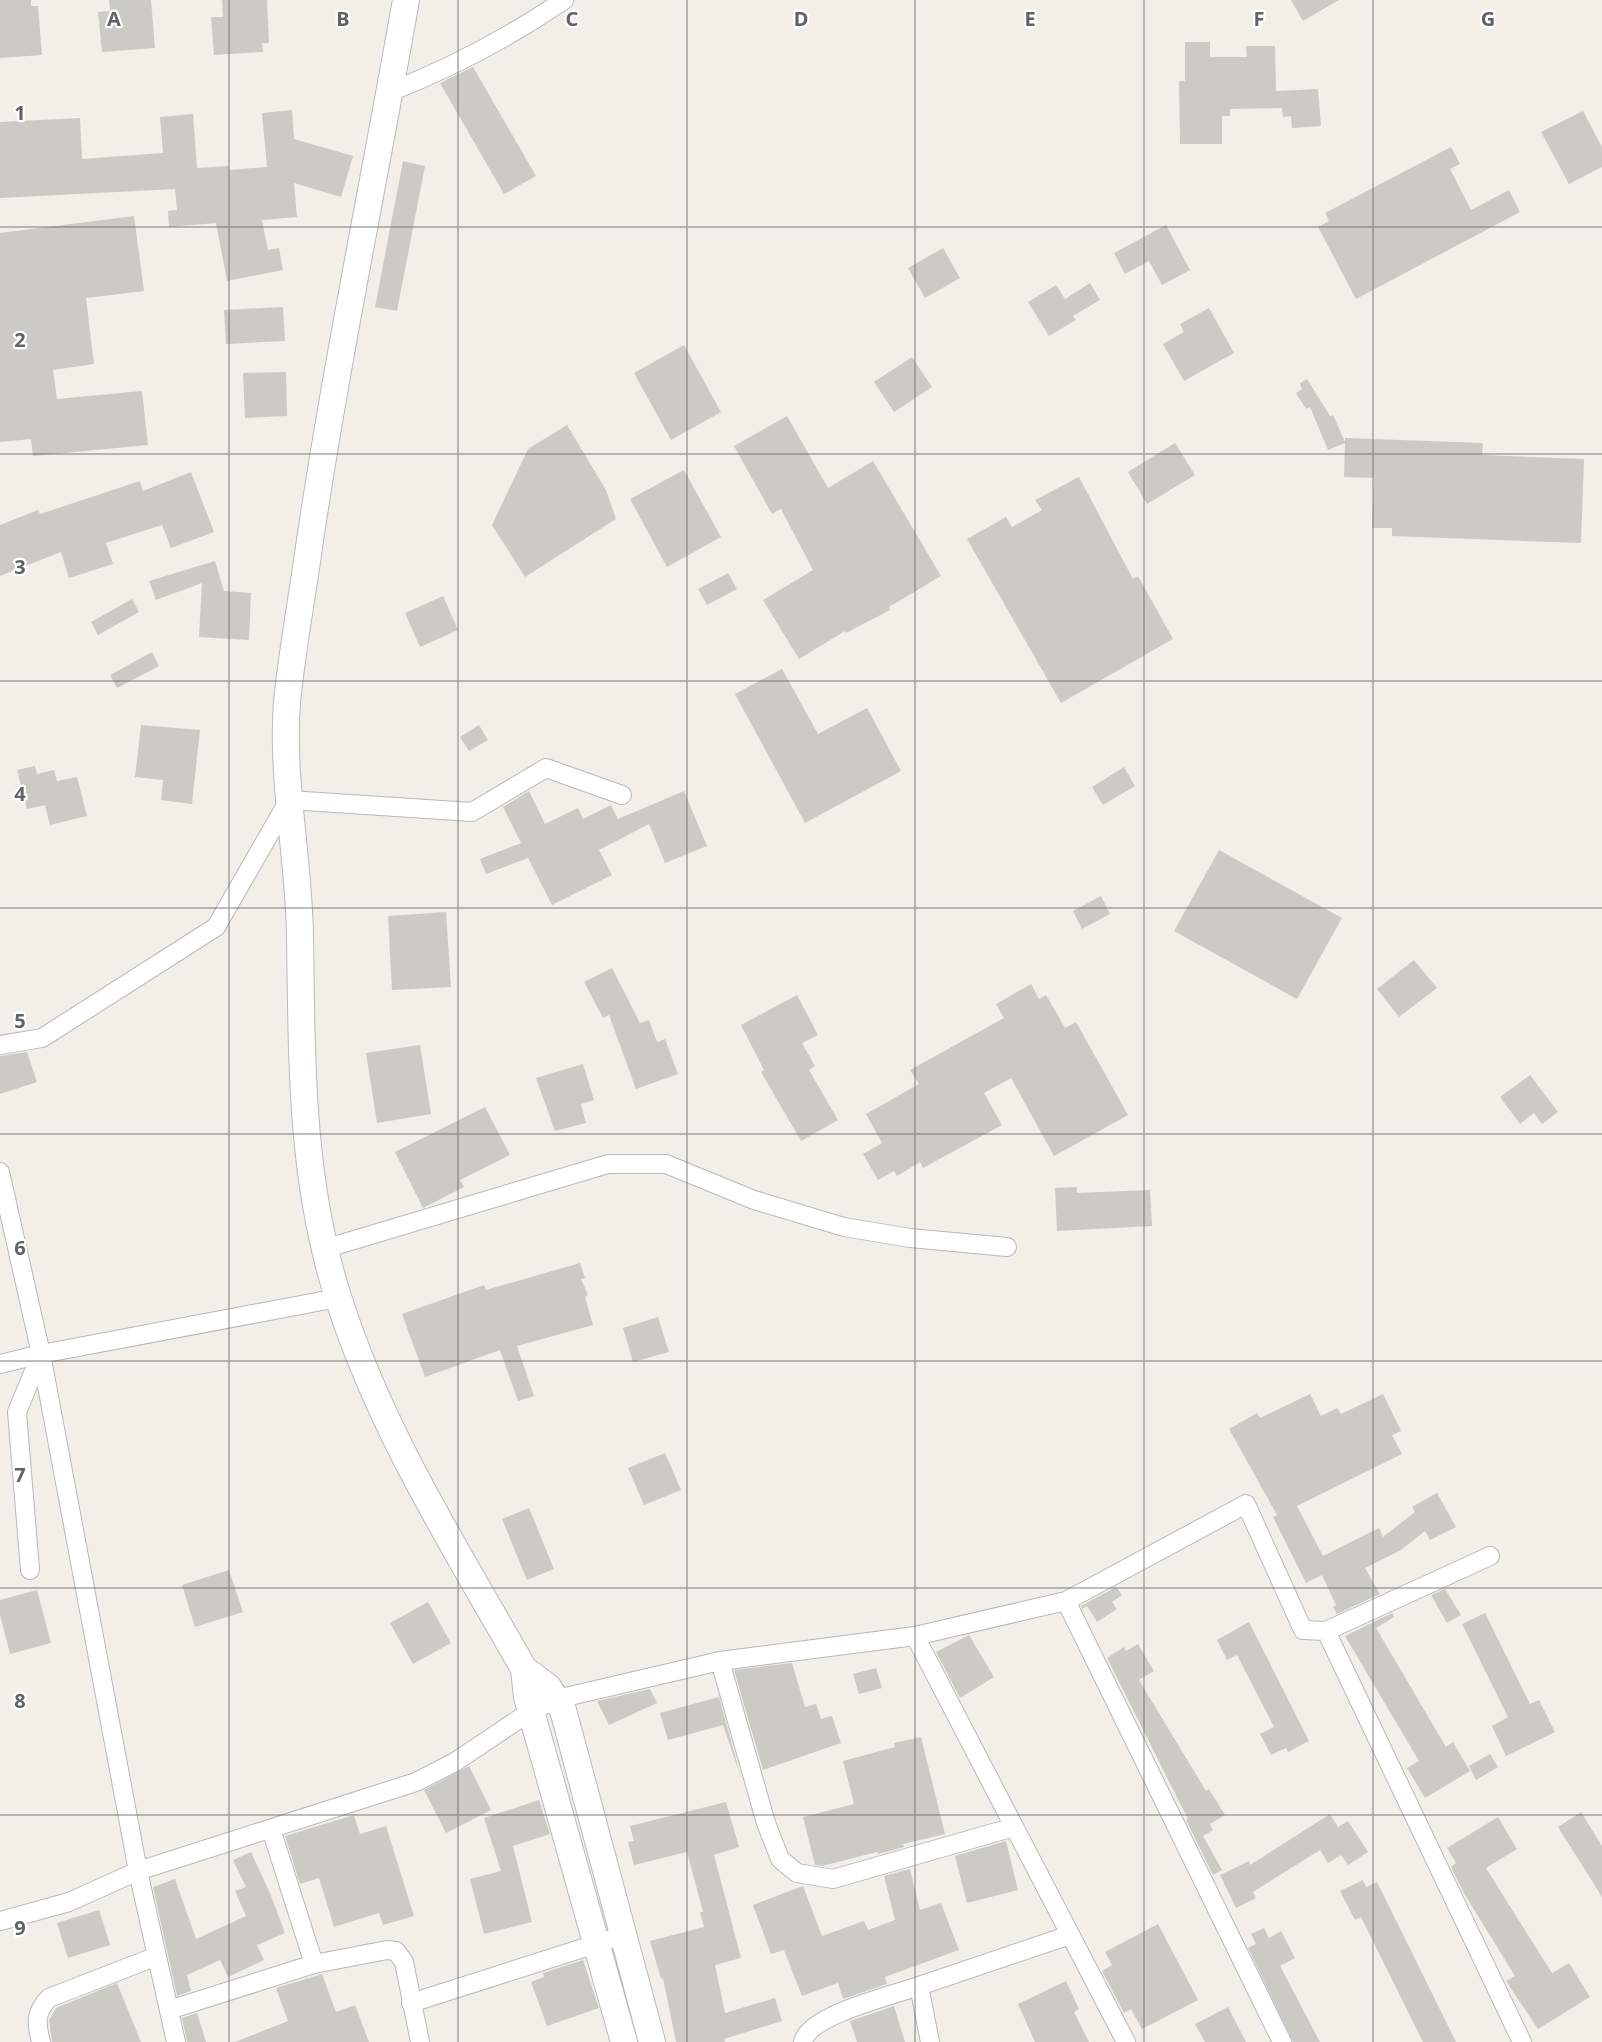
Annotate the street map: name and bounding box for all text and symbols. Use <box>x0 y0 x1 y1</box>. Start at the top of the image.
text: A <box>107 5 121 32</box>
text: B <box>336 5 350 32</box>
text: C <box>566 5 579 32</box>
text: D <box>794 5 808 32</box>
text: E <box>1024 5 1036 32</box>
text: F <box>1254 5 1264 32</box>
text: G <box>1481 5 1495 32</box>
text: 1 <box>14 99 26 126</box>
text: 2 <box>14 326 26 353</box>
text: 3 <box>14 553 26 580</box>
text: 4 <box>14 780 26 807</box>
text: 5 <box>14 1007 26 1034</box>
text: 6 <box>14 1234 26 1261</box>
text: 7 <box>14 1461 26 1488</box>
text: 8 <box>14 1687 26 1714</box>
text: 9 <box>14 1914 26 1941</box>

